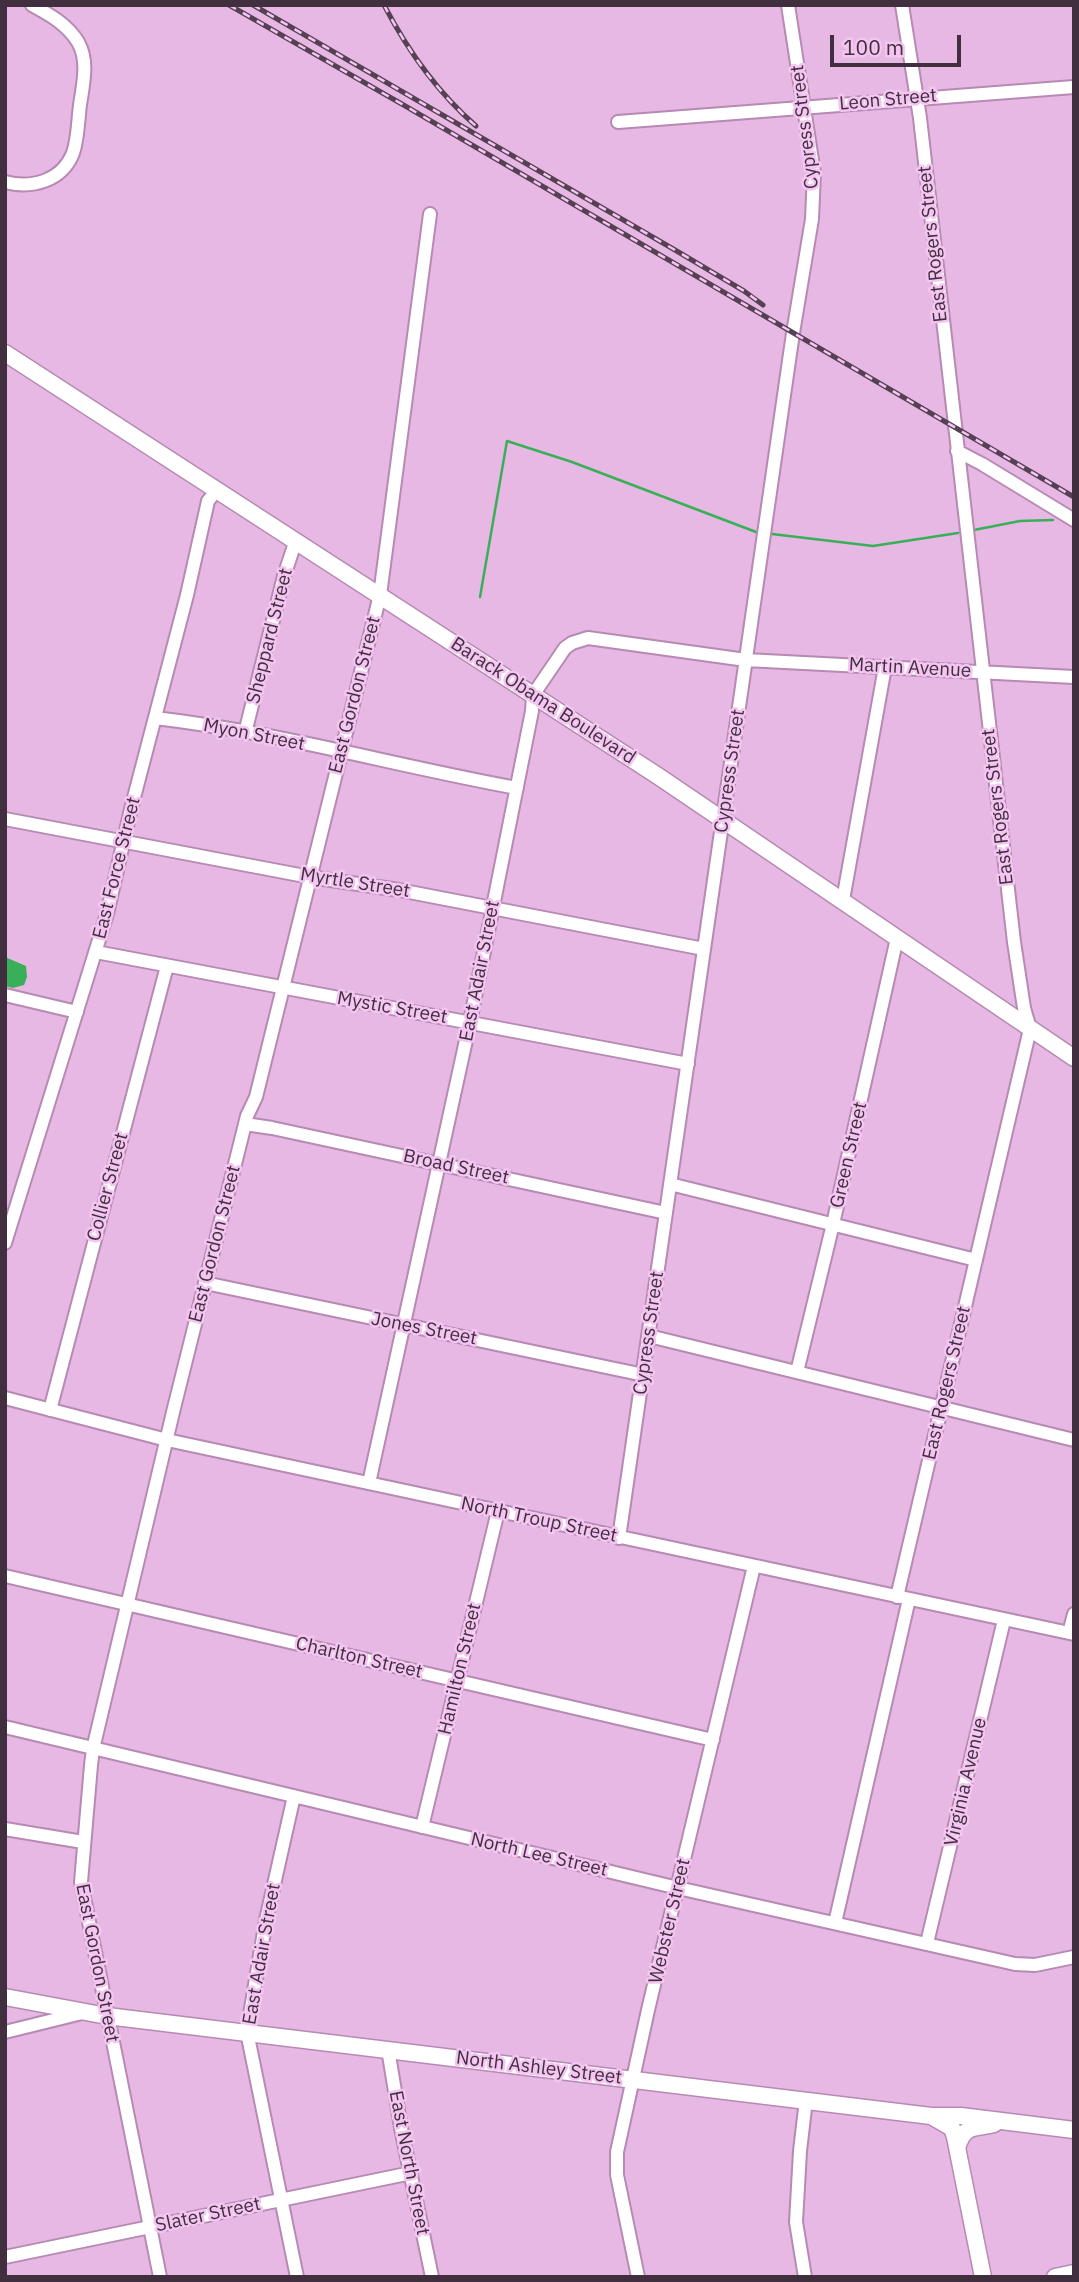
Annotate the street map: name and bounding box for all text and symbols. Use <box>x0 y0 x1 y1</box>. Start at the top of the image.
scale bar <box>834 21 965 65</box>
text: 100 m <box>843 33 904 61</box>
street label: Cypress Street <box>786 64 824 190</box>
street label: Leon Street <box>838 84 938 116</box>
street label: East Rogers Street <box>913 165 953 323</box>
street label: Sheppard Street <box>242 566 298 706</box>
street label: East Gordon Street <box>324 614 386 776</box>
street label: Barack Obama Boulevard <box>446 633 640 769</box>
street label: Martin Avenue <box>848 653 972 683</box>
street label: Cypress Street <box>710 708 750 834</box>
street label: Myon Street <box>201 714 307 756</box>
street label: East Rogers Street <box>977 728 1019 886</box>
street label: East Force Street <box>88 795 146 941</box>
street label: Myrtle Street <box>298 863 412 903</box>
street label: East Adair Street <box>455 899 505 1043</box>
street label: Mystic Street <box>335 987 449 1029</box>
street label: Green Street <box>826 1100 872 1210</box>
street label: Collier Street <box>83 1130 133 1244</box>
street label: Broad Street <box>401 1145 511 1189</box>
street label: East Gordon Street <box>184 1163 246 1325</box>
street label: Cypress Street <box>629 1270 669 1396</box>
street label: East Rogers Street <box>918 1304 976 1462</box>
street label: Jones Street <box>369 1308 479 1350</box>
street label: North Troup Street <box>459 1492 619 1548</box>
street label: Hamilton Street <box>434 1601 486 1737</box>
street label: Charlton Street <box>293 1632 425 1684</box>
street label: Virginia Avenue <box>940 1715 992 1849</box>
street label: North Lee Street <box>468 1828 610 1882</box>
street label: Webster Street <box>645 1856 695 1986</box>
street label: East Gordon Street <box>70 1882 124 2044</box>
street label: East Adair Street <box>238 1882 286 2026</box>
street label: North Ashley Street <box>455 2047 623 2089</box>
street label: East North Street <box>384 2089 434 2237</box>
street label: Slater Street <box>153 2193 263 2237</box>

